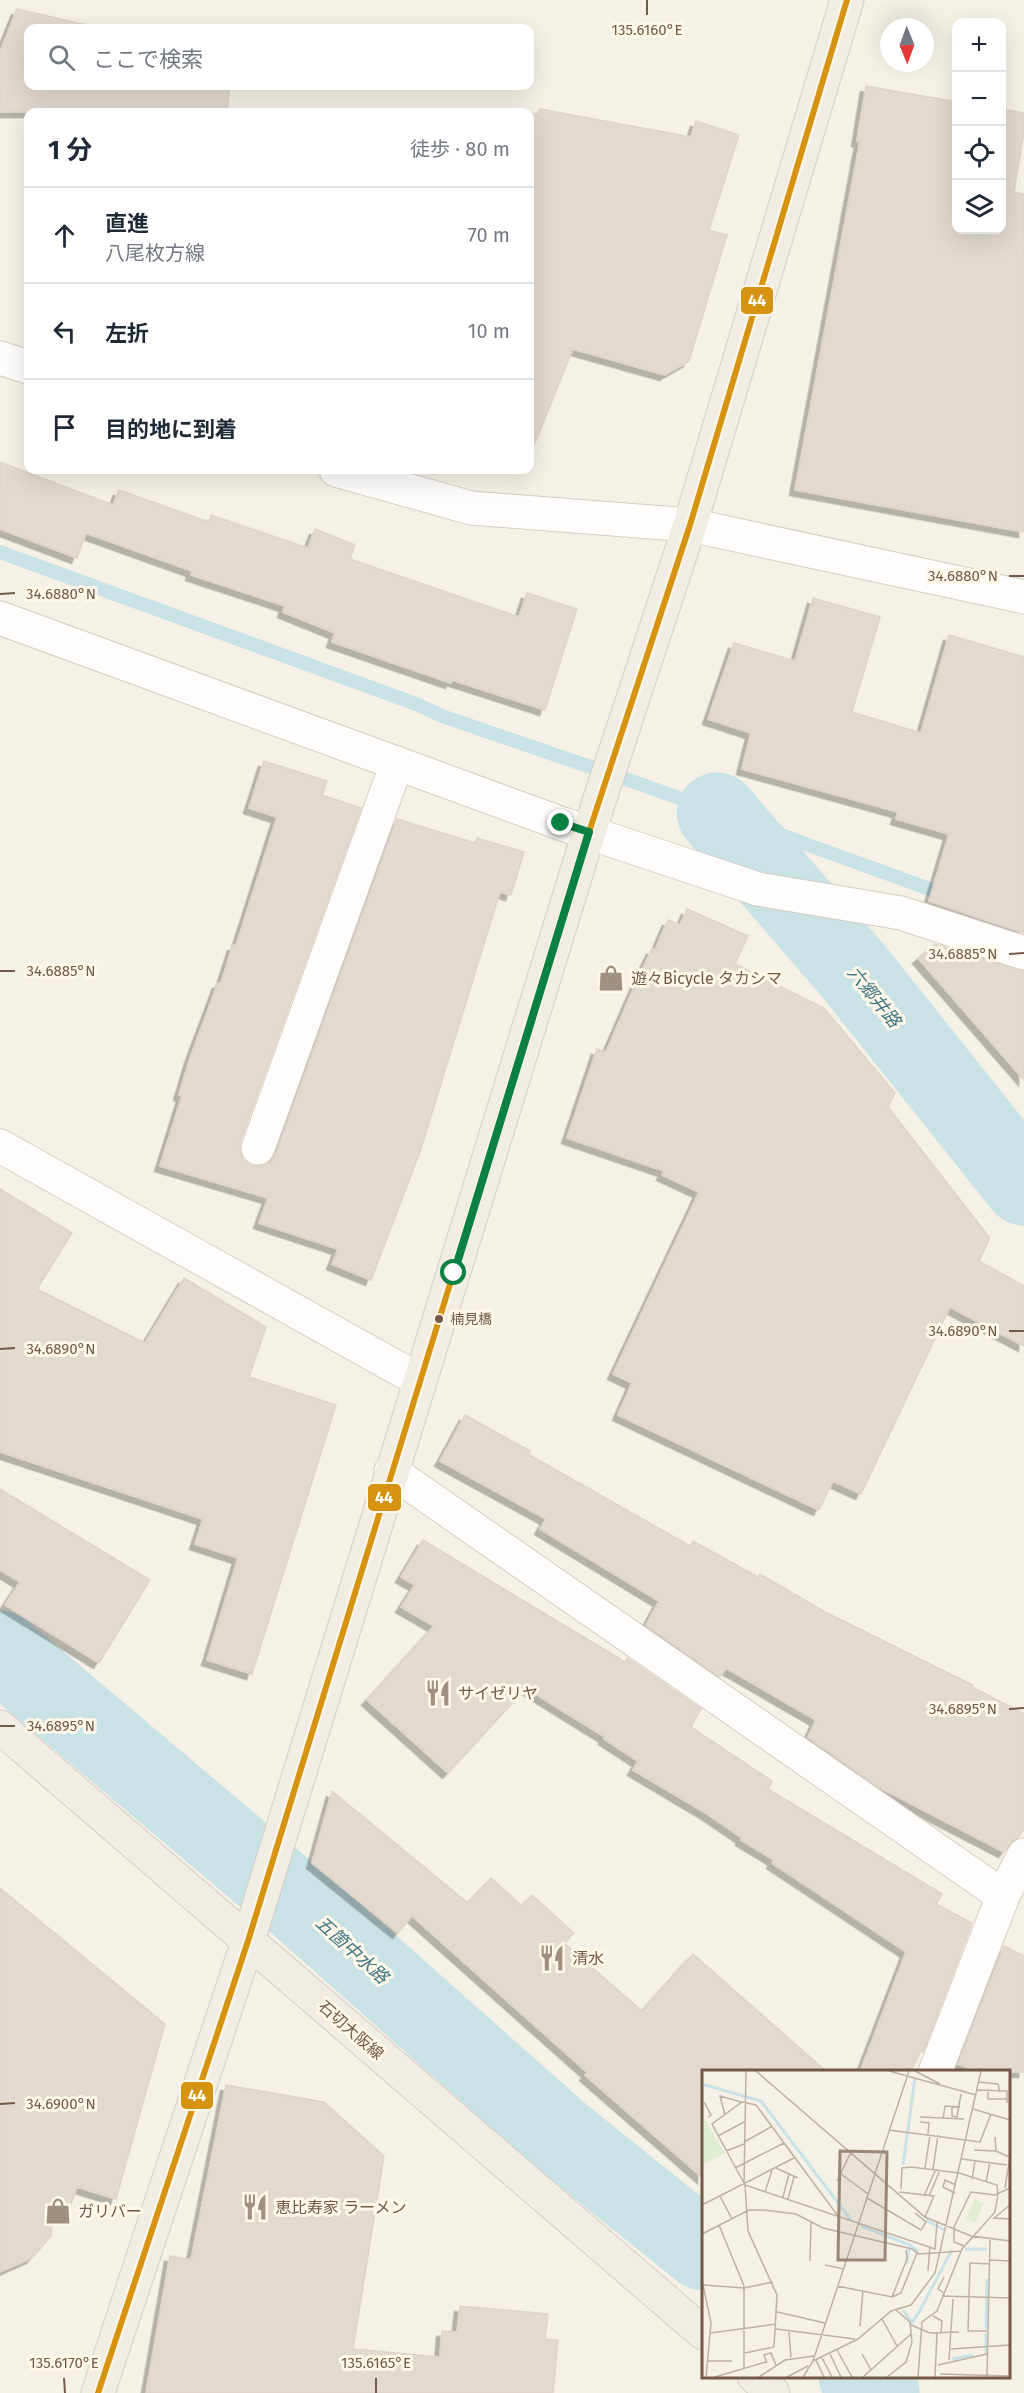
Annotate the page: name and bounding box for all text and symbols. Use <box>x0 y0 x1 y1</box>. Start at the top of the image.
north arrow <box>880 18 934 72</box>
map controls <box>952 18 1006 234</box>
button: + <box>952 18 1006 72</box>
text: 135.6160°E <box>612 21 682 39</box>
search box <box>24 24 534 90</box>
icon: search <box>45 41 78 74</box>
text: ここで検索 <box>93 46 203 73</box>
button: − <box>952 72 1006 126</box>
button: locate <box>952 126 1006 180</box>
text: 1 分 <box>48 135 92 166</box>
text: 徒歩 · 80 m <box>410 137 510 161</box>
button: layers <box>952 180 1006 234</box>
text: 直進 <box>105 210 149 237</box>
icon: ahead <box>48 219 81 252</box>
text: 70 m <box>468 223 510 247</box>
text: 八尾枚方線 <box>105 241 205 265</box>
line badge: 44 <box>740 286 774 315</box>
text: 44 <box>748 291 766 310</box>
icon: left <box>48 315 81 348</box>
text: 10 m <box>468 319 510 343</box>
text: 左折 <box>105 320 149 347</box>
icon: arrive <box>48 411 81 444</box>
text: 目的地に到着 <box>105 416 237 443</box>
text: 34.6880°N <box>928 567 998 585</box>
text: 34.6880°N <box>26 585 96 603</box>
route end <box>547 809 573 835</box>
text: 34.6885°N <box>929 945 997 963</box>
text: 34.6885°N <box>27 962 95 980</box>
water label: 六郷井路 <box>843 962 906 1033</box>
shop icon: 遊々Bicycle タカシマ <box>596 963 626 993</box>
place label: 遊々Bicycle タカシマ <box>631 969 782 988</box>
route start <box>440 1259 466 1285</box>
place label: 楠見橋 <box>450 1311 492 1328</box>
marker: 楠見橋 <box>433 1313 445 1325</box>
text: 34.6890°N <box>928 1322 998 1340</box>
text: 34.6890°N <box>26 1340 96 1358</box>
line badge: 44 <box>367 1483 402 1512</box>
text: 44 <box>375 1488 393 1507</box>
restaurant icon: サイゼリヤ <box>423 1678 453 1708</box>
place label: サイゼリヤ <box>458 1684 538 1703</box>
text: 34.6895°N <box>929 1700 997 1718</box>
text: 34.6895°N <box>27 1717 95 1735</box>
water label: 五箇中水路 <box>311 1912 394 1990</box>
restaurant icon: 清水 <box>537 1943 567 1973</box>
place label: 清水 <box>572 1949 604 1968</box>
street label: 石切大阪線 <box>315 1997 387 2063</box>
inset map <box>702 2070 1009 2378</box>
line badge: 44 <box>180 2081 214 2110</box>
text: 44 <box>188 2086 206 2105</box>
text: 34.6900°N <box>26 2095 96 2113</box>
restaurant icon: 恵比寿家 ラーメン <box>240 2192 270 2222</box>
shop icon: ガリバー <box>43 2196 73 2226</box>
place label: 恵比寿家 ラーメン <box>275 2198 407 2217</box>
place label: ガリバー <box>78 2202 142 2221</box>
text: 135.6170°E <box>29 2354 99 2372</box>
text: 135.6165°E <box>341 2354 411 2372</box>

